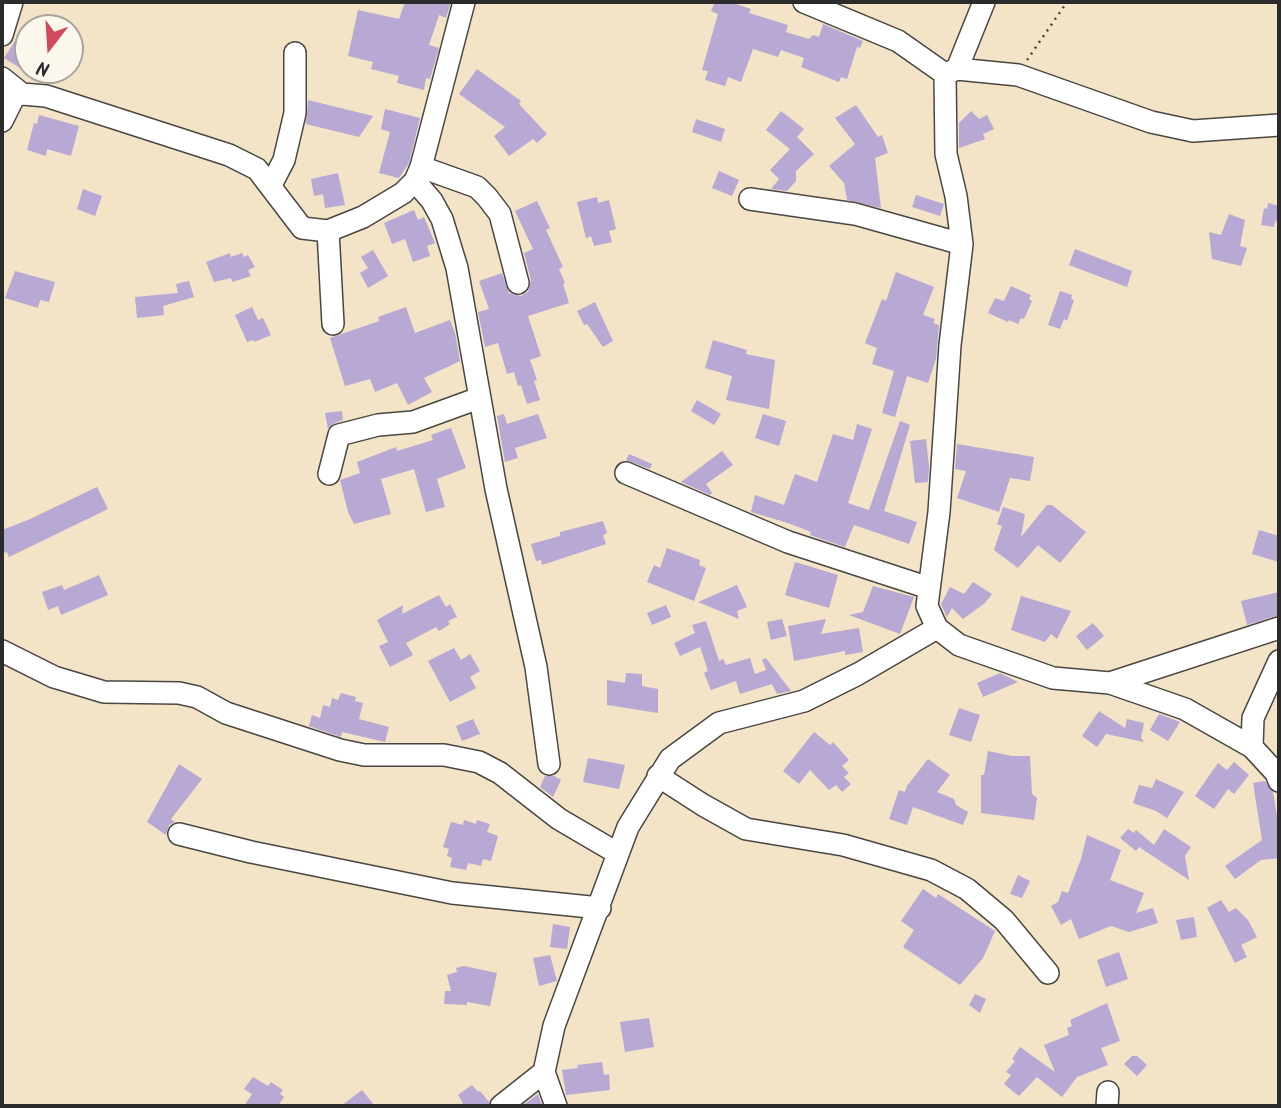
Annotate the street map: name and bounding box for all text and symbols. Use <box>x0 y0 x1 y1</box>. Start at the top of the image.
north arrow <box>14 14 84 84</box>
text: N <box>33 51 54 83</box>

